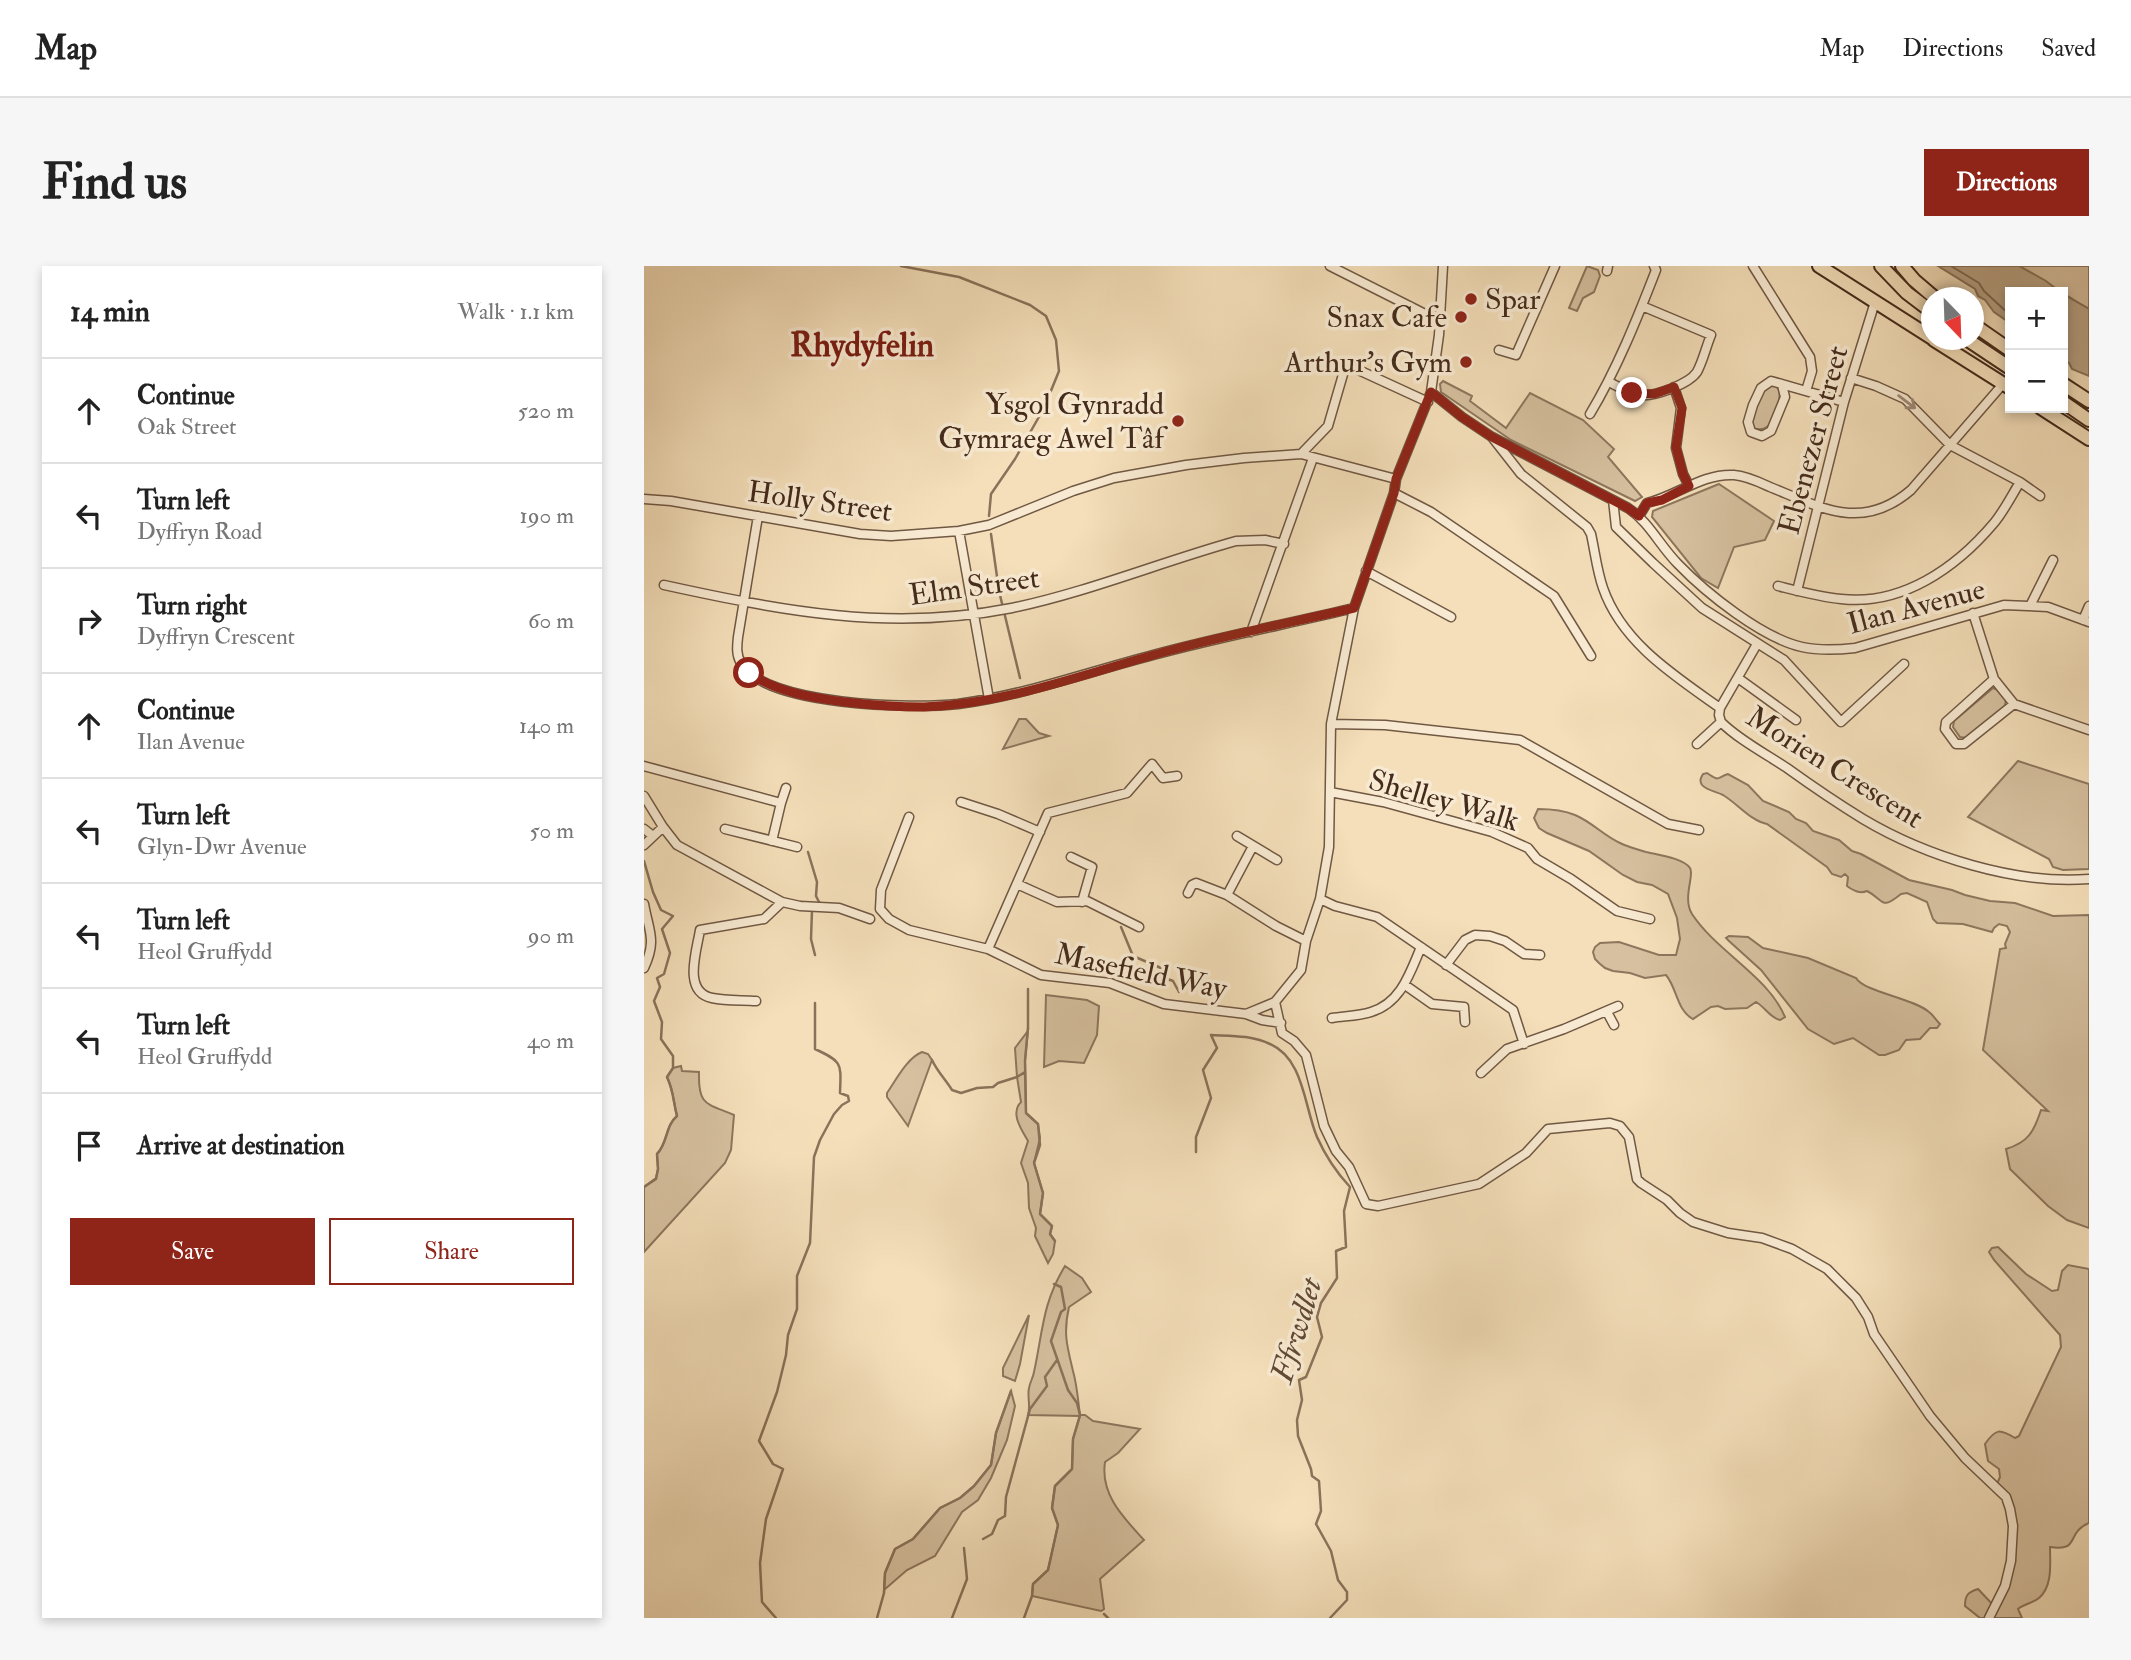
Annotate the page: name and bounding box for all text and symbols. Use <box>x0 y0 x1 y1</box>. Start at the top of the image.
text: Map <box>35 28 97 69</box>
text: Map <box>1819 33 1864 64</box>
text: Directions <box>1902 33 2003 64</box>
text: Saved <box>2041 33 2096 64</box>
button: Directions <box>1924 149 2089 216</box>
text: Find us <box>42 152 187 213</box>
place label: Spar <box>1485 281 1540 318</box>
north arrow <box>1921 287 1984 350</box>
map controls <box>2005 287 2068 413</box>
button: + <box>2005 287 2068 350</box>
marker: Spar <box>1463 291 1479 307</box>
text: 14 min <box>70 293 150 330</box>
text: Walk · 1.1 km <box>458 297 574 326</box>
place label: Snax Cafe <box>1327 299 1447 336</box>
marker: Snax Cafe <box>1453 309 1469 325</box>
district label: Rhydyfelin <box>790 325 934 367</box>
street label: Ebenezer Street <box>1771 342 1856 538</box>
place label: Arthur's Gym <box>1283 344 1452 381</box>
button: − <box>2005 350 2068 413</box>
marker: Arthur's Gym <box>1458 354 1474 370</box>
route end <box>1616 377 1647 408</box>
text: Continue <box>137 380 235 412</box>
place label: Ysgol Gynradd Gymraeg Awel Tâf <box>938 386 1168 457</box>
icon: ahead <box>70 392 108 430</box>
one-way arrow <box>1897 395 1915 410</box>
text: 520 m <box>518 396 574 425</box>
text: Oak Street <box>137 412 236 441</box>
marker: Ysgol Gynradd Gymraeg Awel Tâf <box>1170 413 1186 429</box>
street label: Holly Street <box>745 473 895 530</box>
text: Turn left <box>137 485 230 517</box>
icon: left <box>70 497 108 535</box>
text: 190 m <box>520 501 574 530</box>
text: Dyffryn Road <box>137 517 262 546</box>
street label: Elm Street <box>907 559 1042 614</box>
street label: Ilan Avenue <box>1843 570 1989 643</box>
text: Turn right <box>137 590 247 622</box>
icon: right <box>70 602 108 640</box>
text: 60 m <box>528 606 574 635</box>
text: Dyffryn Crescent <box>137 622 295 651</box>
route start <box>733 657 764 688</box>
text: Continue <box>137 695 235 727</box>
street label: Morien Crescent <box>1739 698 1930 837</box>
icon: ahead <box>70 707 108 745</box>
text: 140 m <box>519 711 574 740</box>
text: Ilan Avenue <box>137 727 245 756</box>
street label: Shelley Walk <box>1364 761 1523 840</box>
text: Turn left <box>137 800 230 832</box>
icon: left <box>70 812 108 850</box>
text: 50 m <box>530 816 574 845</box>
text: Glyn-Dwr Avenue <box>137 832 307 861</box>
text: Turn left <box>137 905 230 937</box>
icon: left <box>70 917 108 955</box>
text: 90 m <box>528 921 574 950</box>
street label: Masefield Way <box>1052 935 1231 1008</box>
text: Heol Gruffydd <box>137 937 272 966</box>
text: Turn left <box>137 1010 230 1042</box>
icon: left <box>70 1022 108 1060</box>
text: 40 m <box>527 1026 574 1055</box>
text: Heol Gruffydd <box>137 1042 272 1071</box>
icon: arrive <box>70 1127 108 1165</box>
text: Arrive at destination <box>137 1130 345 1162</box>
button: Save <box>70 1218 315 1285</box>
button: Share <box>329 1218 574 1285</box>
water label: Ffrwdlet <box>1262 1272 1332 1389</box>

